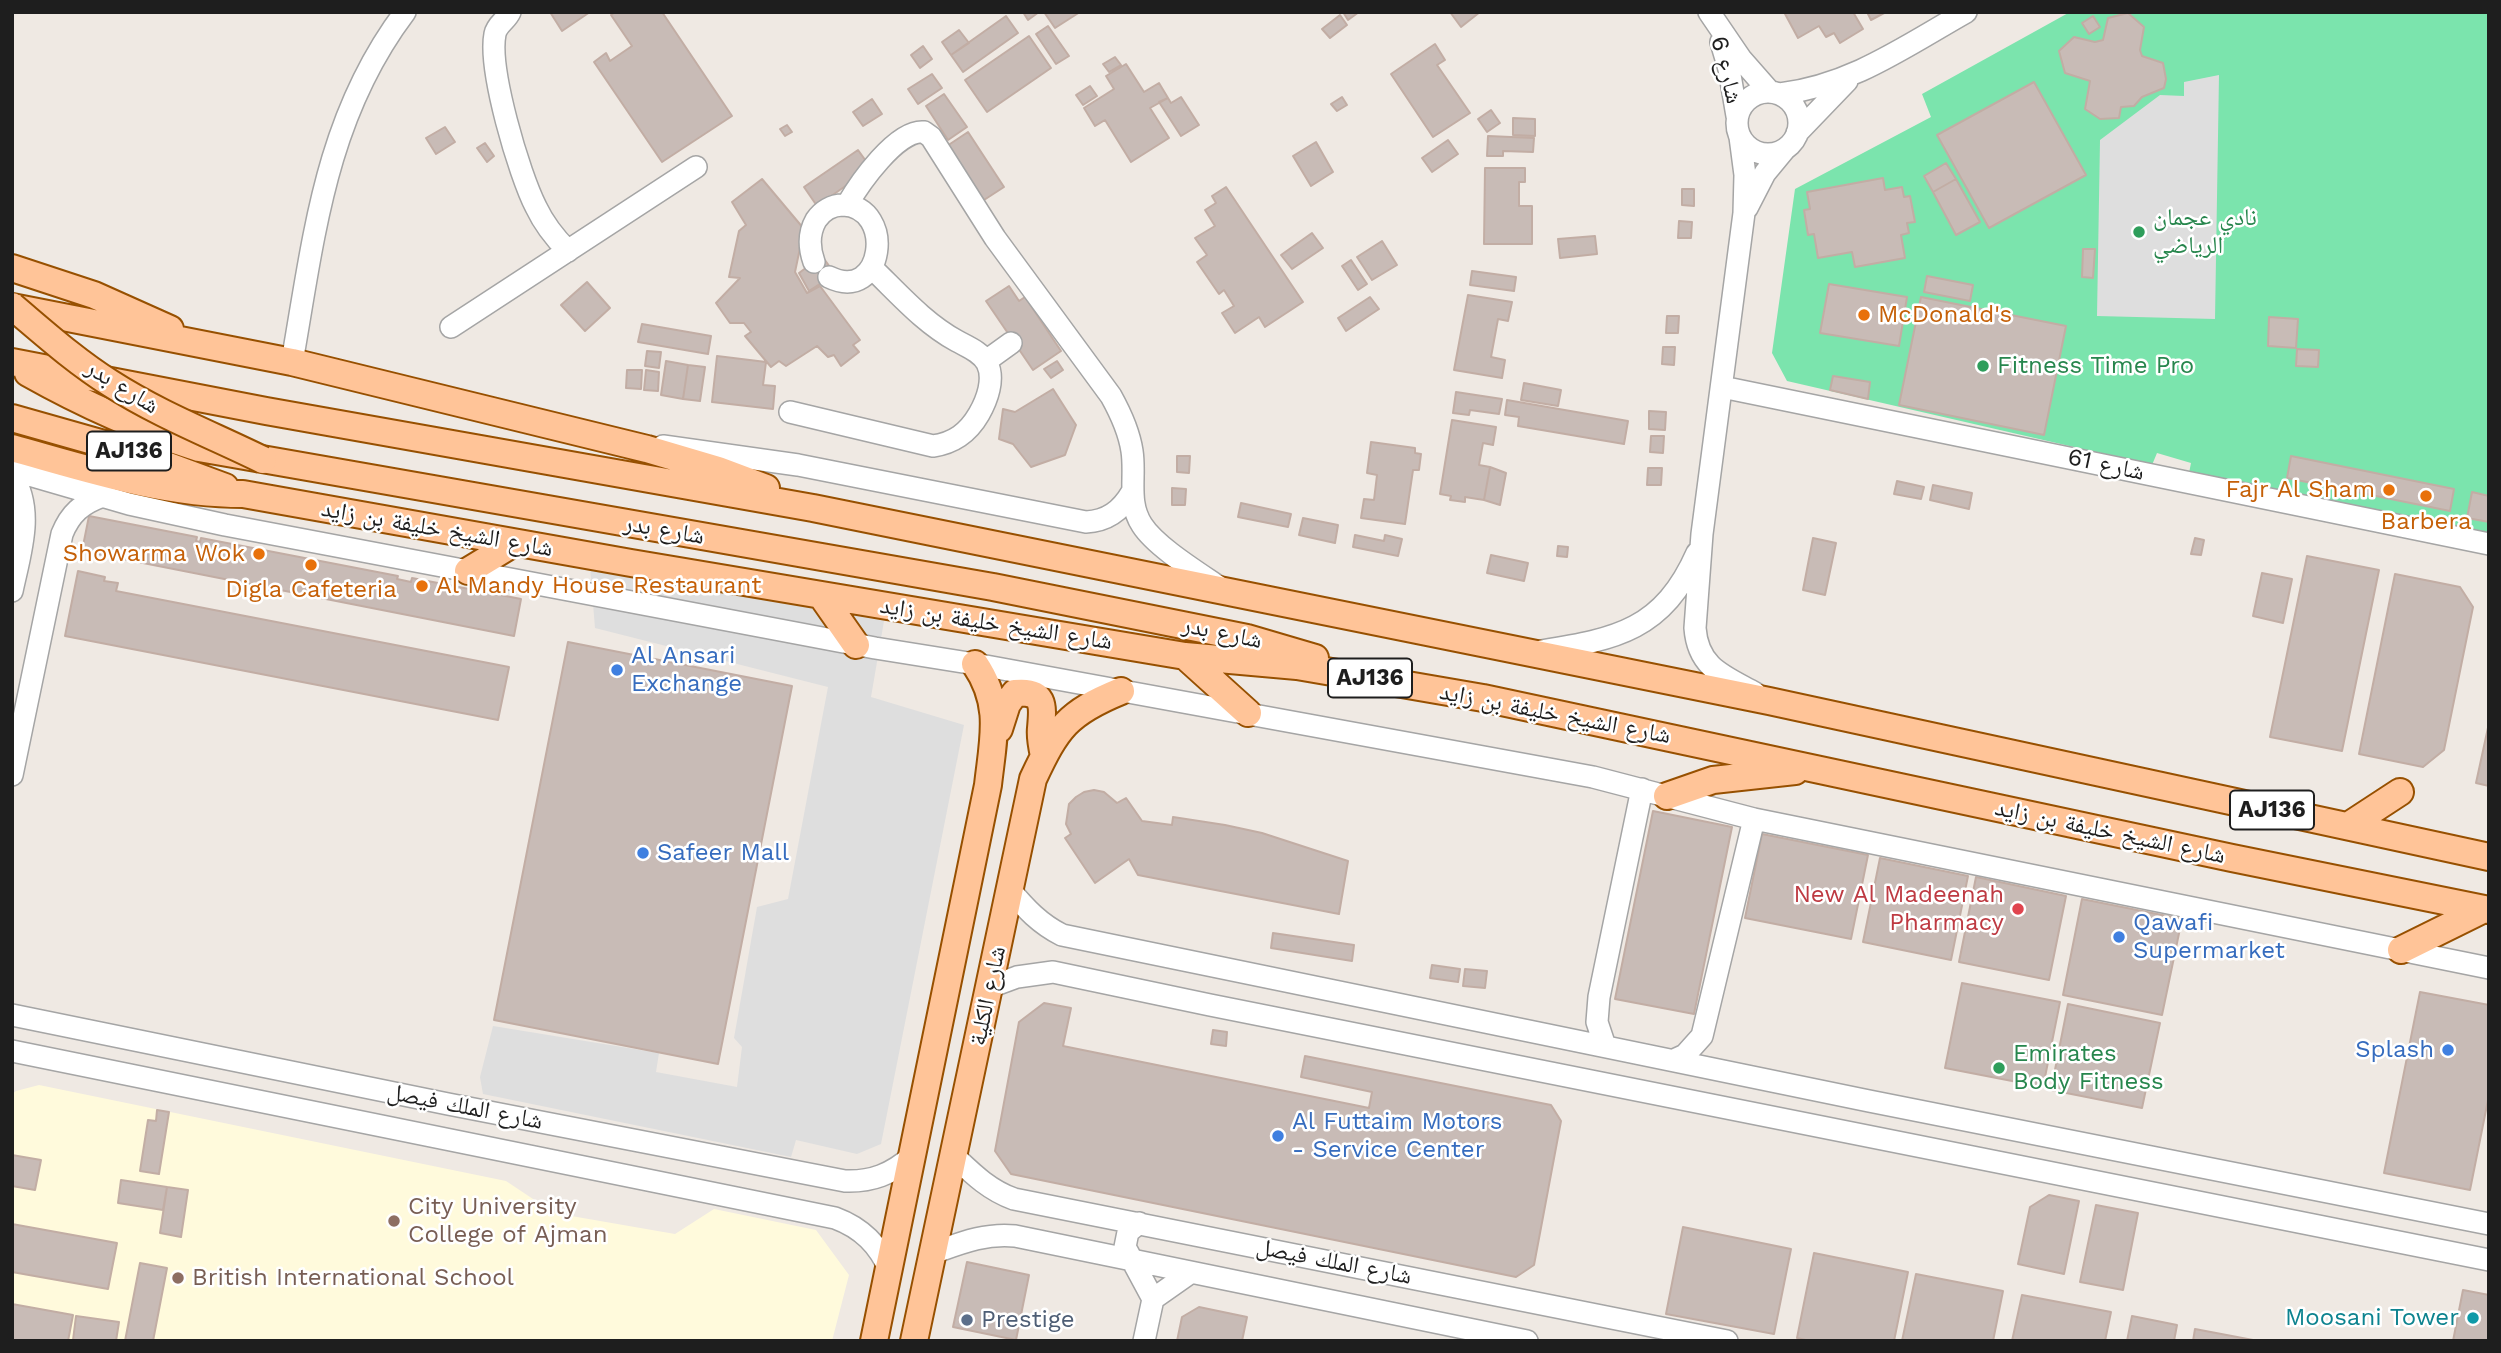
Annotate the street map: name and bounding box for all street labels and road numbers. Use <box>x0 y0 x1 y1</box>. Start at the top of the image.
street label: شارع 6 <box>1704 33 1748 107</box>
street label: شارع بدر <box>80 353 164 421</box>
road number: AJ136 <box>87 432 171 471</box>
street label: شارع 61 <box>2065 443 2147 487</box>
street label: شارع الشيخ خليفة بن زايد <box>319 494 555 564</box>
street label: شارع بدر <box>622 509 706 551</box>
street label: شارع الشيخ خليفة بن زايد <box>878 591 1114 657</box>
street label: شارع بدر <box>1179 610 1265 656</box>
road number: AJ136 <box>1328 658 1412 698</box>
street label: شارع الشيخ خليفة بن زايد <box>1437 677 1673 751</box>
road number: AJ136 <box>2230 790 2314 830</box>
street label: شارع الشيخ خليفة بن زايد <box>1992 794 2228 870</box>
street label: شارع الكلية <box>963 944 1013 1048</box>
street label: شارع الملك فيصل <box>385 1078 545 1136</box>
street label: شارع الملك فيصل <box>1254 1233 1414 1291</box>

